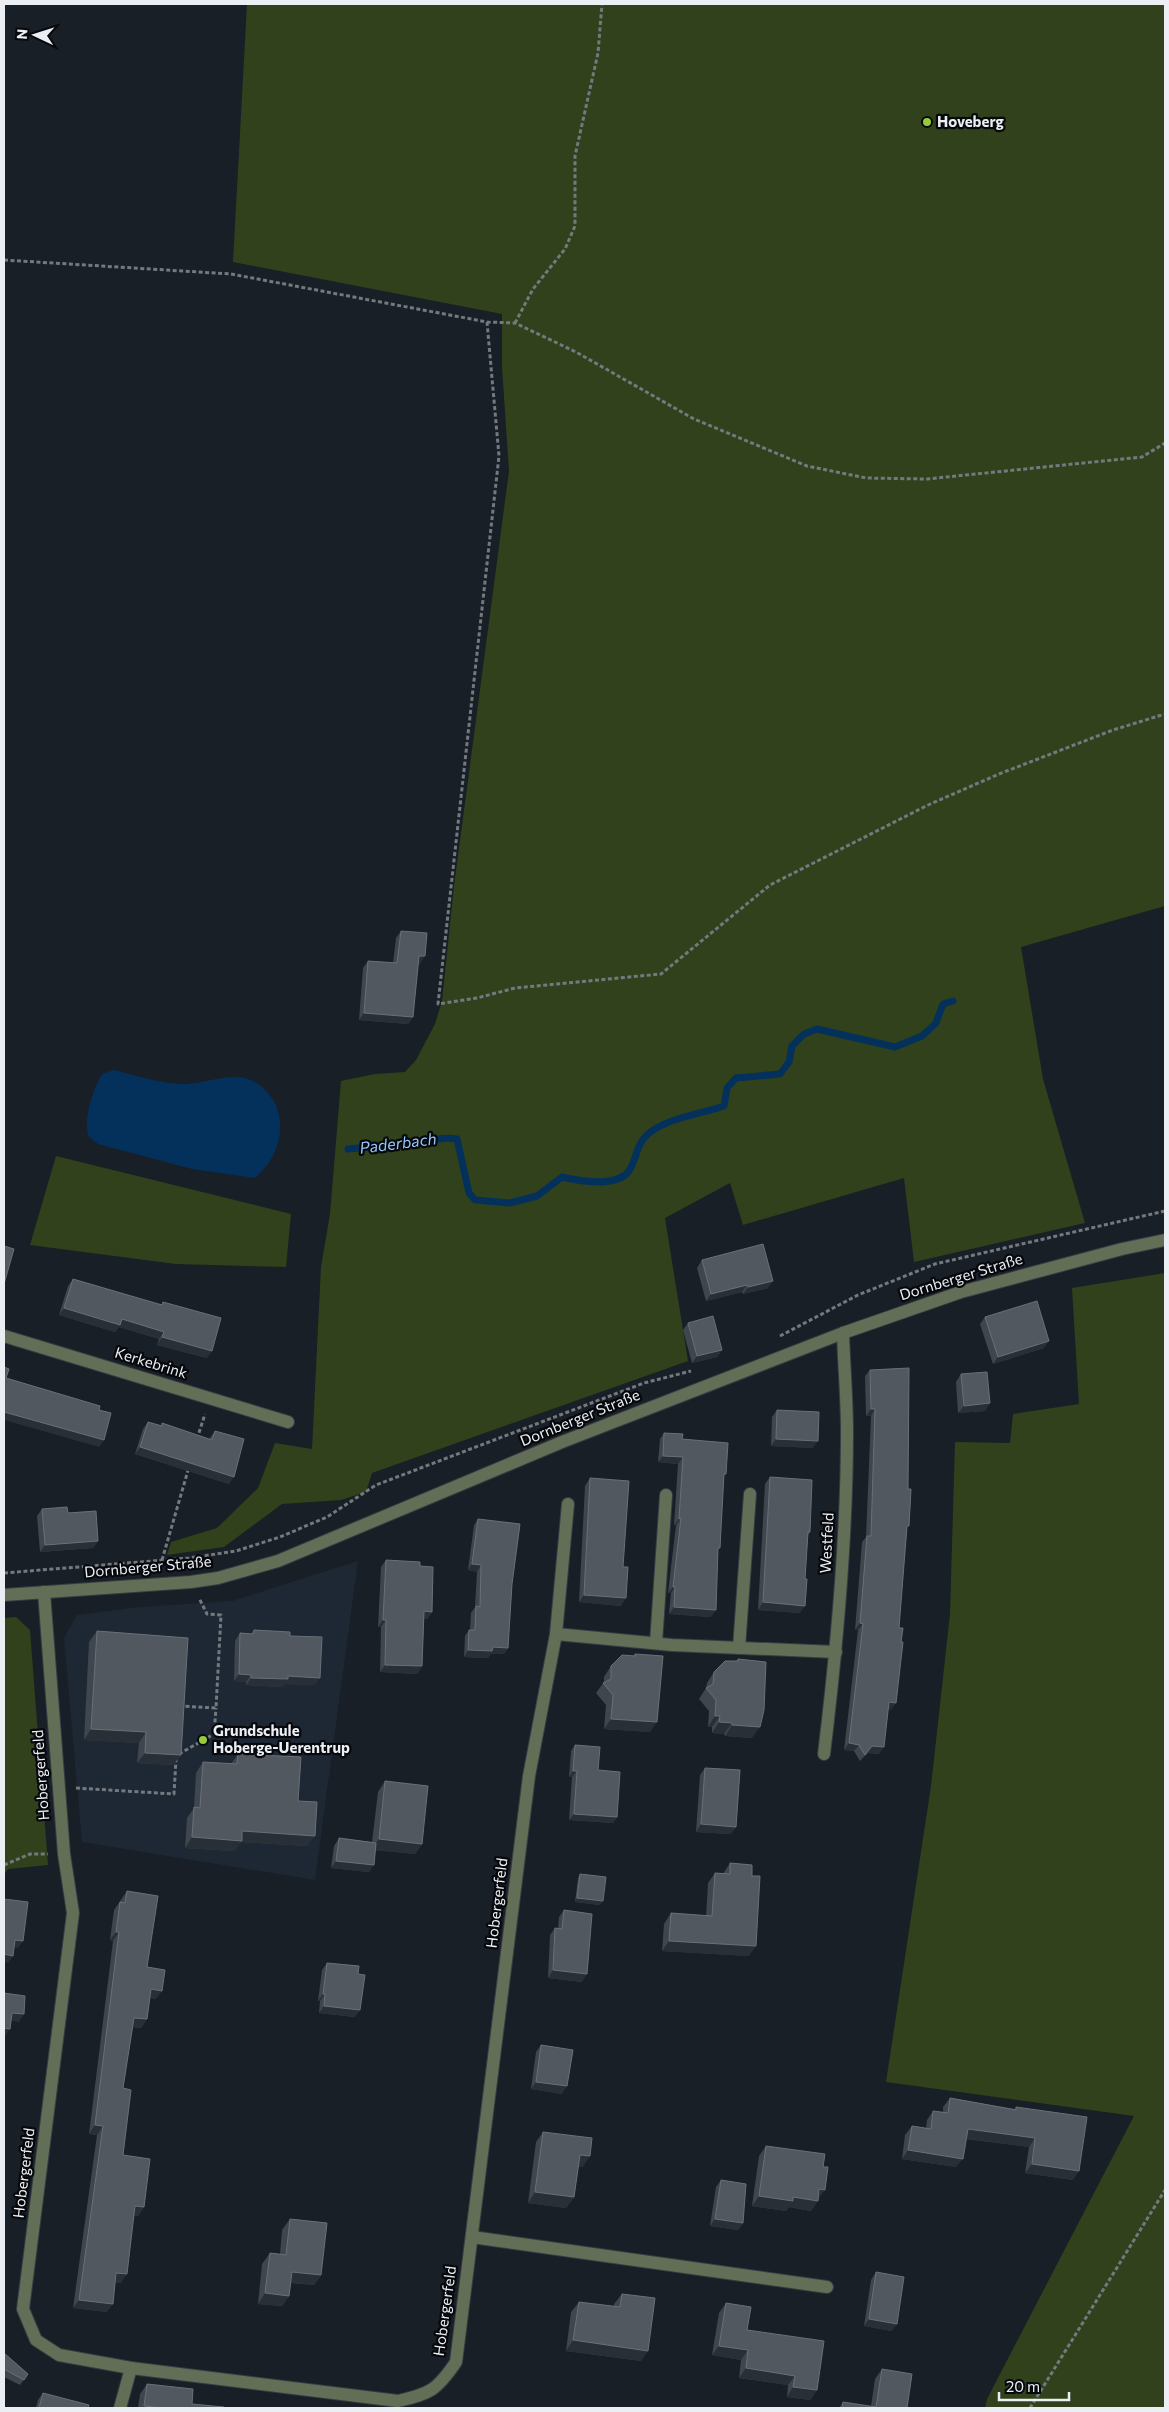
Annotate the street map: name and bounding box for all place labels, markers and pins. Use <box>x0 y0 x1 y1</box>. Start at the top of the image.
place label: Hoveberg <box>937 112 1004 130</box>
marker: Hoveberg <box>921 116 933 128</box>
place label: Grundschule Hoberge-Uerentrup <box>213 1721 350 1756</box>
marker: Grundschule Hoberge-Uerentrup <box>197 1734 209 1746</box>

